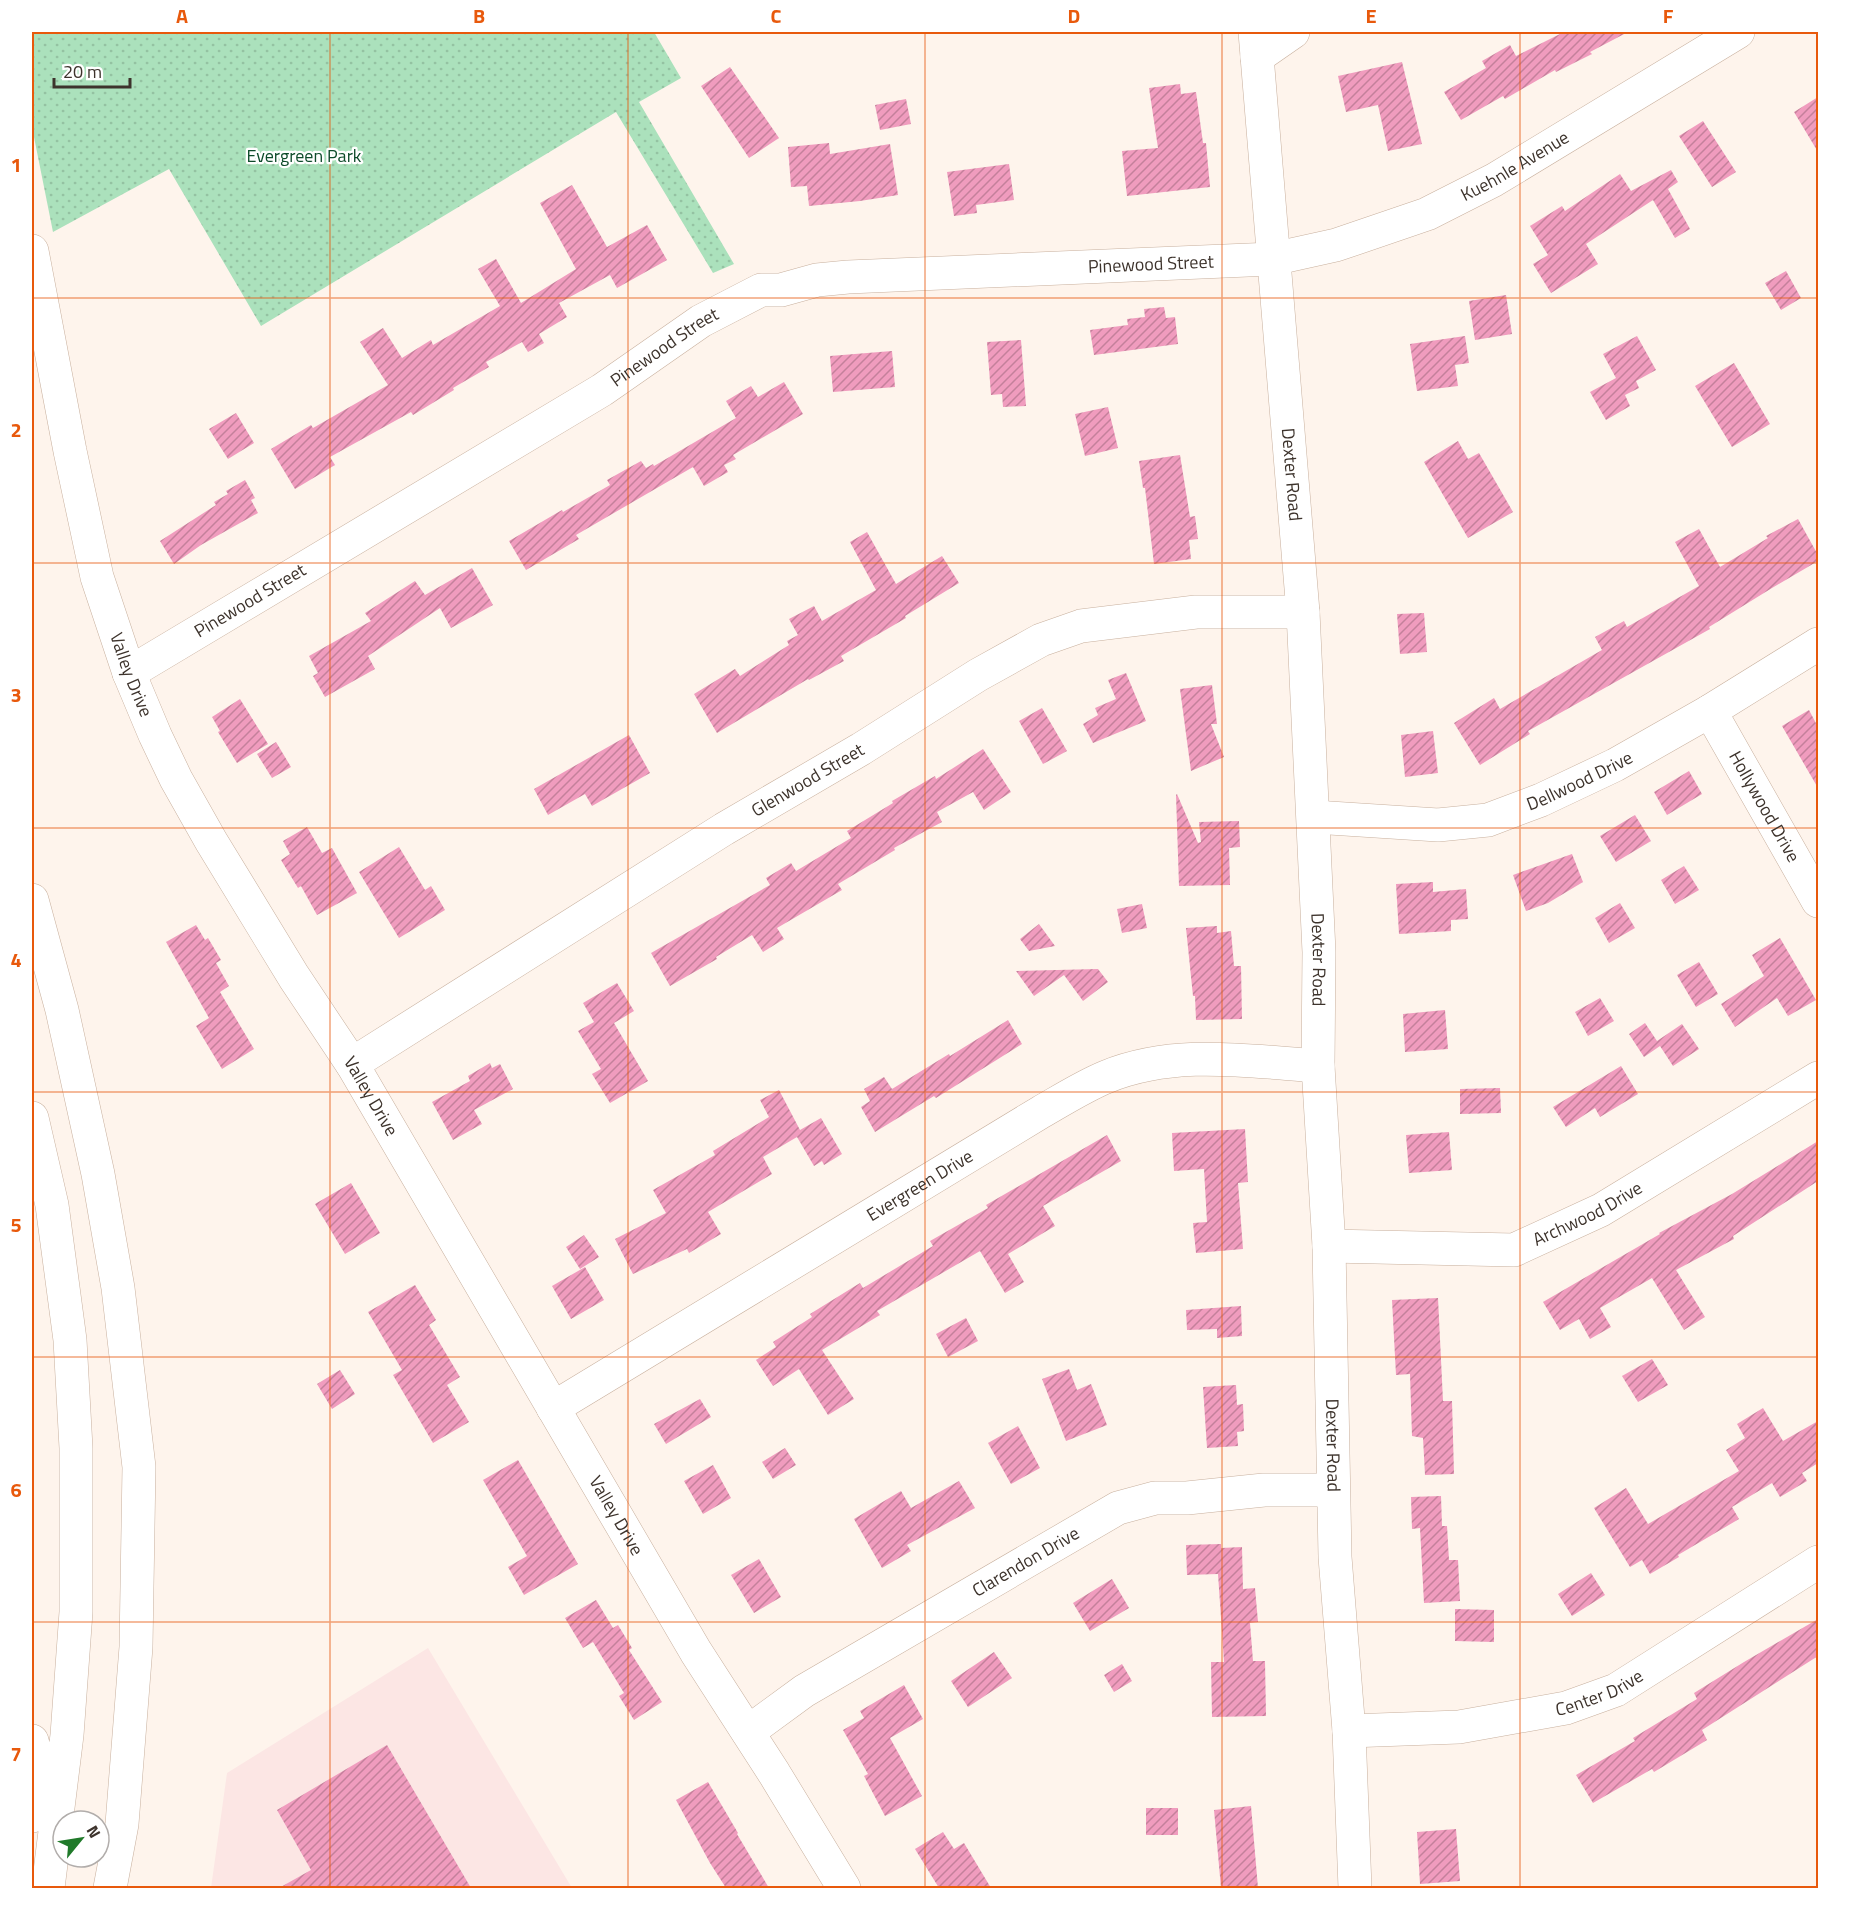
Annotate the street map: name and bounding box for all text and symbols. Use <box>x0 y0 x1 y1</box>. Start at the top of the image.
text: A <box>176 0 188 31</box>
text: B <box>473 0 485 31</box>
text: C <box>771 0 782 31</box>
text: D <box>1068 0 1080 31</box>
text: E <box>1365 0 1377 31</box>
text: F <box>1663 0 1674 31</box>
scale bar <box>54 51 130 89</box>
text: 20 m <box>63 58 102 85</box>
street label: Kuehnle Avenue <box>1456 124 1574 208</box>
park label: Evergreen Park <box>246 142 362 169</box>
text: 1 <box>10 149 22 180</box>
street label: Pinewood Street <box>1087 247 1215 280</box>
street label: Pinewood Street <box>605 300 724 393</box>
text: 2 <box>10 414 22 445</box>
street label: Dexter Road <box>1275 427 1309 522</box>
street label: Pinewood Street <box>189 556 311 644</box>
street label: Valley Drive <box>103 629 160 721</box>
text: 3 <box>10 679 22 710</box>
street label: Glenwood Street <box>746 736 870 823</box>
street label: Dellwood Drive <box>1523 744 1637 817</box>
street label: Hollywood Drive <box>1722 746 1807 867</box>
street label: Dexter Road <box>1304 912 1333 1006</box>
text: 4 <box>10 944 22 975</box>
street label: Valley Drive <box>337 1050 405 1141</box>
street label: Evergreen Drive <box>861 1142 978 1228</box>
street label: Archwood Drive <box>1528 1174 1647 1253</box>
text: 5 <box>10 1209 22 1240</box>
street label: Dexter Road <box>1319 1398 1348 1492</box>
street label: Valley Drive <box>583 1470 651 1560</box>
text: 6 <box>10 1474 22 1505</box>
street label: Clarendon Drive <box>967 1520 1084 1603</box>
street label: Center Drive <box>1553 1662 1648 1723</box>
text: 7 <box>10 1738 22 1769</box>
north arrow <box>51 1809 111 1869</box>
text: N <box>81 1821 107 1842</box>

